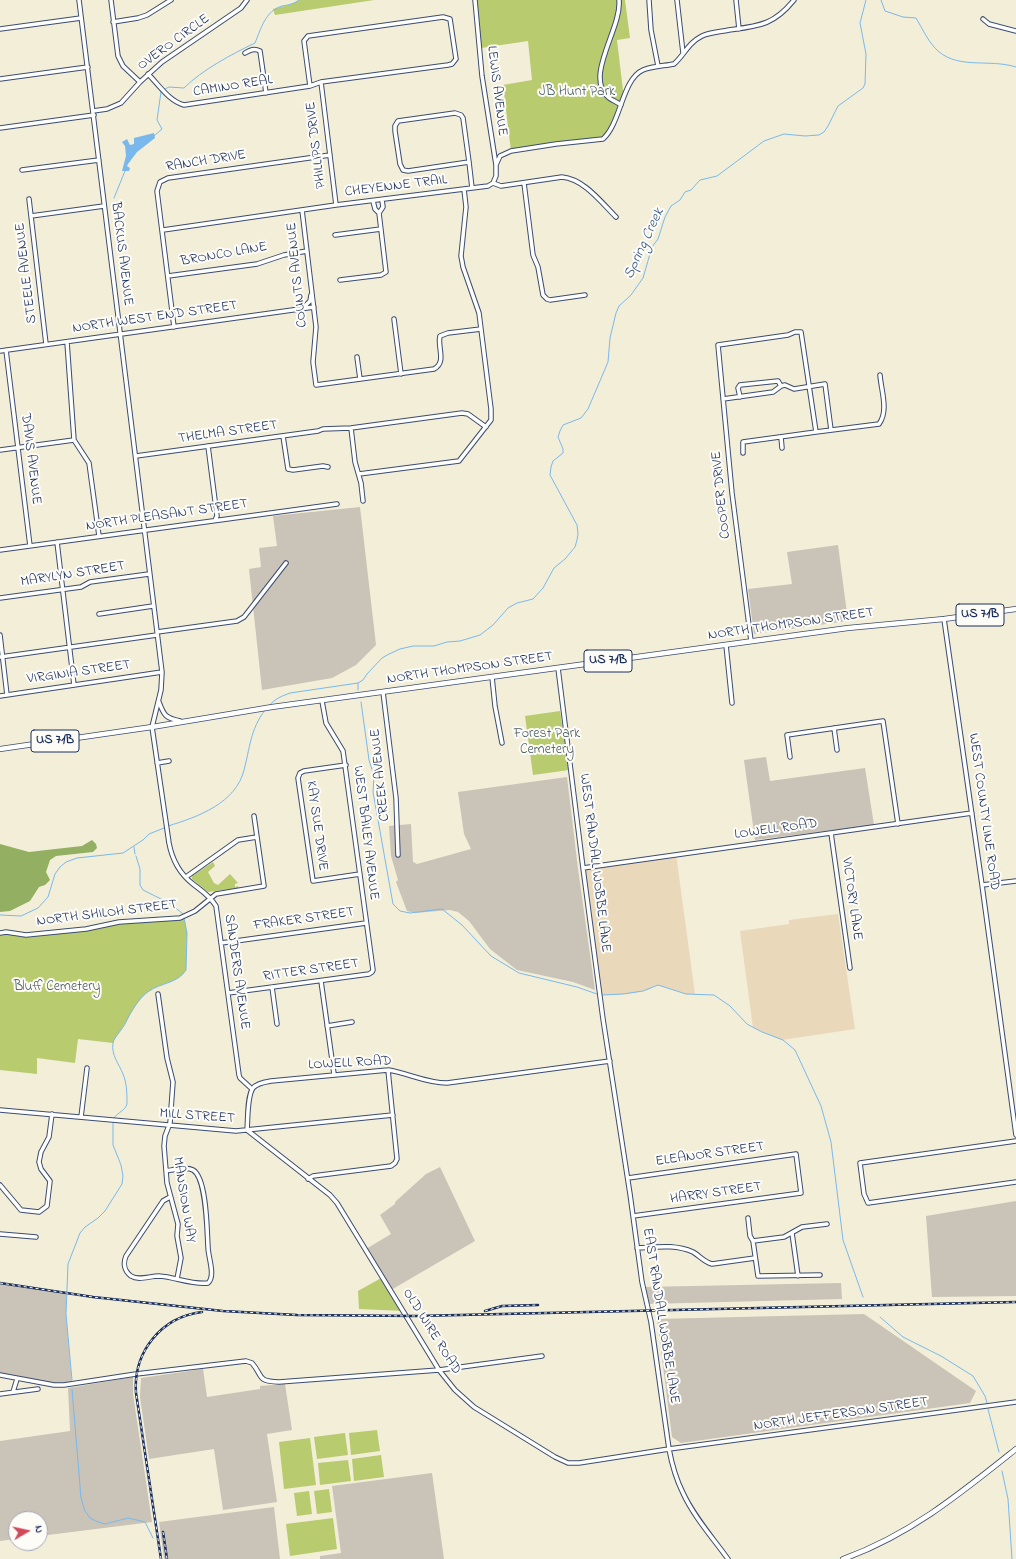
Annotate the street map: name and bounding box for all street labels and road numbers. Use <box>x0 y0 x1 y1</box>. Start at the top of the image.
street label: OVERO CIRCLE <box>135 11 213 75</box>
street label: LEWIS AVENUE <box>482 45 510 137</box>
street label: CAMINO REAL <box>192 72 274 102</box>
street label: PHILLIPS DRIVE <box>303 100 331 190</box>
street label: RANCH DRIVE <box>165 147 247 177</box>
street label: CHEYENNE TRAIL <box>344 172 448 202</box>
street label: BACKUS AVENUE <box>106 201 136 307</box>
street label: STEELE AVENUE <box>12 222 42 324</box>
street label: COUNTS AVENUE <box>284 222 312 328</box>
street label: BRONCO LANE <box>179 239 269 271</box>
street label: NORTH WEST END STREET <box>71 298 239 338</box>
street label: DAVIS AVENUE <box>16 412 44 506</box>
street label: THELMA STREET <box>177 418 279 448</box>
street label: COOPER DRIVE <box>709 450 735 540</box>
street label: NORTH PLEASANT STREET <box>85 496 249 536</box>
street label: MARYLYN STREET <box>20 558 126 592</box>
road number: US 71B <box>956 604 1004 626</box>
street label: NORTH THOMPSON STREET <box>707 605 875 645</box>
street label: NORTH THOMPSON STREET <box>386 649 554 689</box>
road number: US 71B <box>584 650 632 672</box>
street label: VIRGINIA STREET <box>26 657 132 689</box>
street label: CREEK AVENUE <box>368 728 394 822</box>
road number: US 71B <box>31 730 79 752</box>
street label: WEST COUNTY LINE ROAD <box>964 732 1002 892</box>
street label: WEST BAILEY AVENUE <box>348 765 382 901</box>
street label: WEST RANDALL WOBBE LANE <box>575 773 613 953</box>
street label: KAY SUE DRIVE <box>301 780 331 872</box>
street label: LOWELL ROAD <box>733 816 819 844</box>
street label: VICTORY LANE <box>837 857 865 941</box>
street label: NORTH SHILOH STREET <box>36 897 178 931</box>
street label: FRAKER STREET <box>252 905 356 935</box>
street label: SANDERS AVENUE <box>220 913 252 1031</box>
street label: RITTER STREET <box>262 956 360 986</box>
street label: LOWELL ROAD <box>308 1053 392 1075</box>
street label: MILL STREET <box>159 1106 235 1128</box>
street label: ELEANOR STREET <box>655 1139 765 1171</box>
street label: MANSION WAY <box>168 1156 198 1244</box>
street label: HARRY STREET <box>669 1179 763 1209</box>
street label: EAST RANDALL WOBBE LANE <box>638 1227 682 1405</box>
street label: OLD WIRE ROAD <box>398 1286 464 1378</box>
street label: NORTH JEFFERSON STREET <box>753 1394 929 1436</box>

